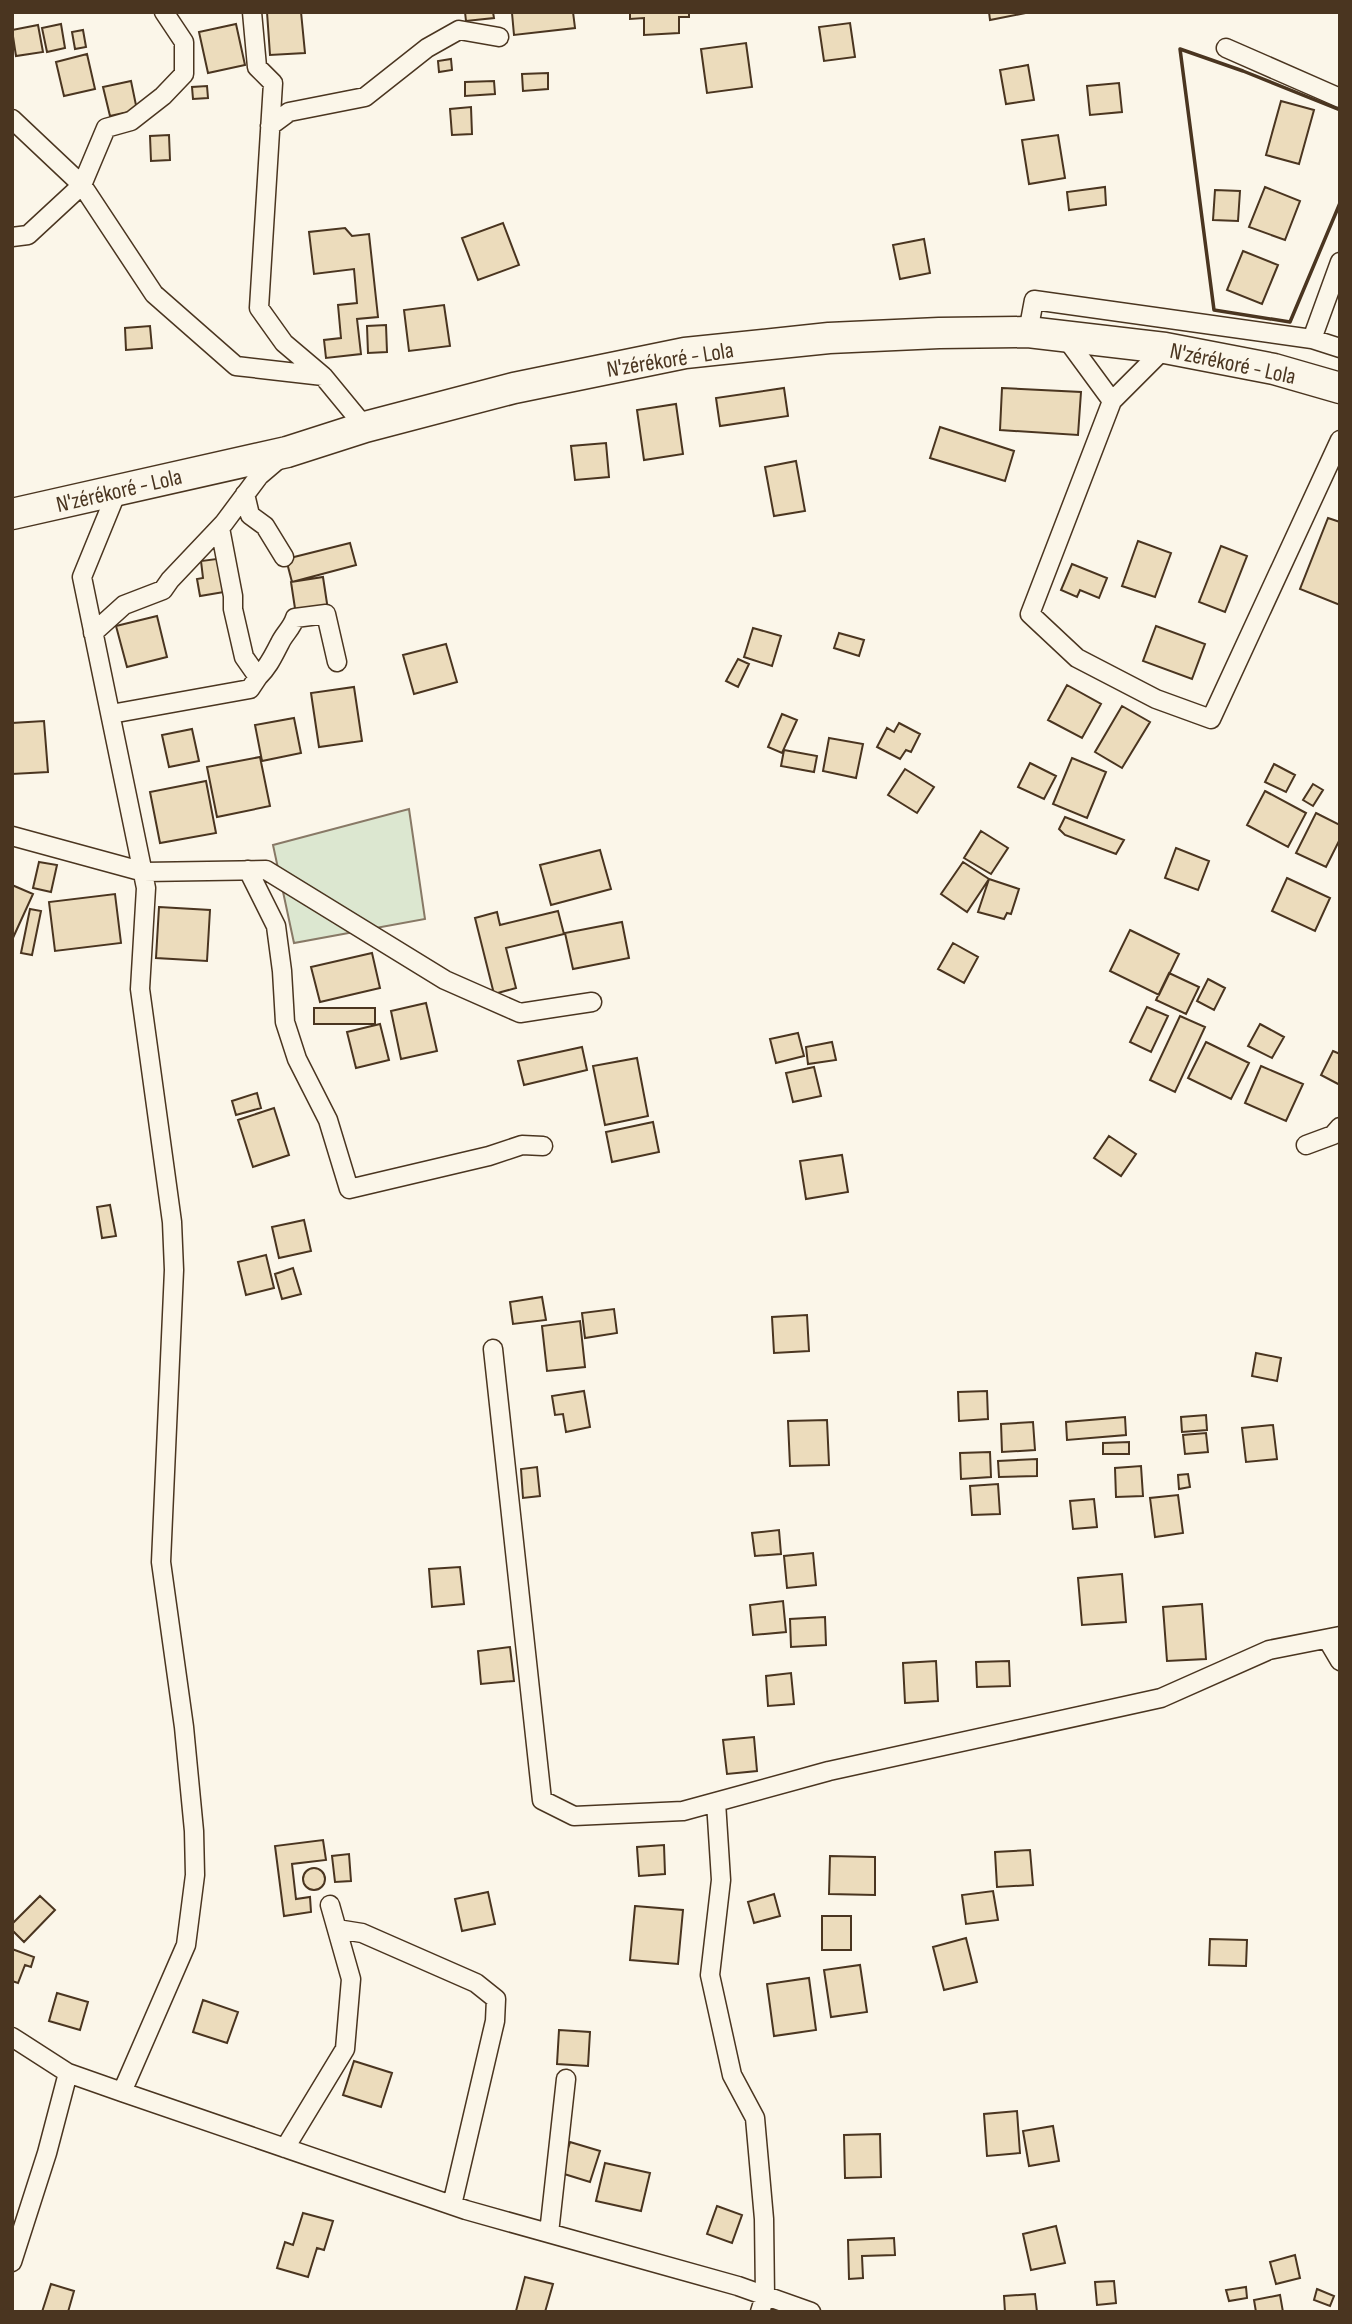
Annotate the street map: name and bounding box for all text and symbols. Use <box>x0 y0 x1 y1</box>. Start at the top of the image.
street label: N'zérékoré - Lola <box>605 336 736 384</box>
street label: N'zérékoré - Lola <box>1167 337 1298 391</box>
street label: N'zérékoré - Lola <box>54 463 185 519</box>

